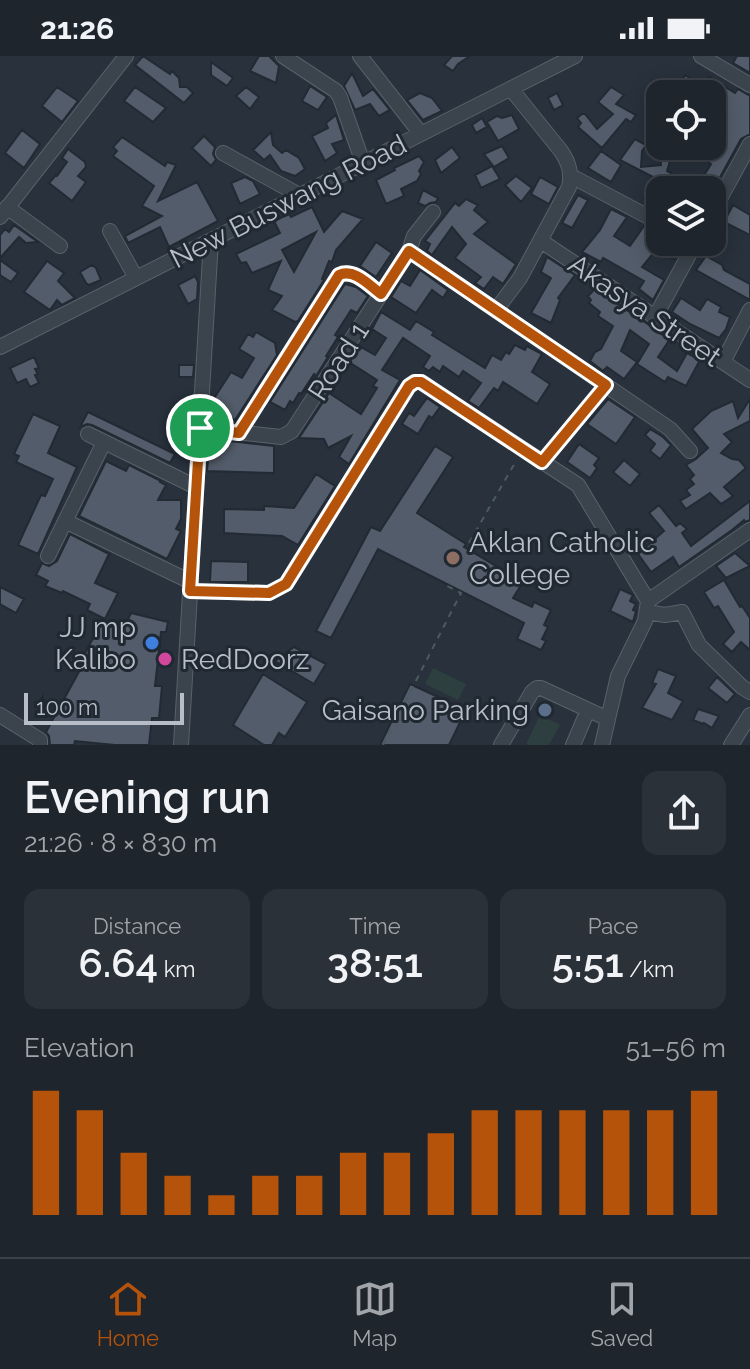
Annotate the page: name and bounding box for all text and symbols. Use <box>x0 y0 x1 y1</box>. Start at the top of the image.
text: 21:26 <box>40 11 114 46</box>
map controls <box>646 80 726 256</box>
button: locate <box>646 80 726 160</box>
street label: New Buswang Road <box>165 128 412 275</box>
button: layers <box>646 176 726 256</box>
street label: Akasya Street <box>562 247 728 374</box>
street label: Road 1 <box>301 316 376 406</box>
pin <box>166 394 234 462</box>
icon: arrive <box>178 406 222 450</box>
place label: Aklan Catholic College <box>469 526 655 591</box>
marker: Aklan Catholic College <box>444 549 462 567</box>
place label: JJ mp Kalibo <box>55 611 136 676</box>
marker: JJ mp Kalibo <box>143 634 161 652</box>
place label: RedDoorz <box>181 643 310 676</box>
marker: RedDoorz <box>156 650 174 668</box>
scale bar <box>24 689 184 725</box>
text: 100 m <box>36 694 98 720</box>
place label: Gaisano Parking <box>322 694 529 727</box>
marker: Gaisano Parking <box>536 701 554 719</box>
button: share <box>642 771 726 855</box>
text: Evening run <box>24 772 271 823</box>
text: 21:26 · 8 × 830 m <box>24 828 217 858</box>
text: Distance <box>93 913 181 939</box>
text: Time <box>349 913 401 939</box>
text: Pace <box>588 913 638 939</box>
text: 6.64 <box>78 939 158 986</box>
text: 38:51 <box>327 939 423 986</box>
text: 5:51 <box>552 939 624 986</box>
text: km <box>158 956 196 982</box>
text: /km <box>624 956 674 982</box>
text: Elevation <box>24 1033 134 1063</box>
text: 51–56 m <box>626 1033 726 1063</box>
tab: Home <box>97 1277 159 1351</box>
tab: Map <box>352 1277 397 1351</box>
tab: Saved <box>590 1277 653 1351</box>

